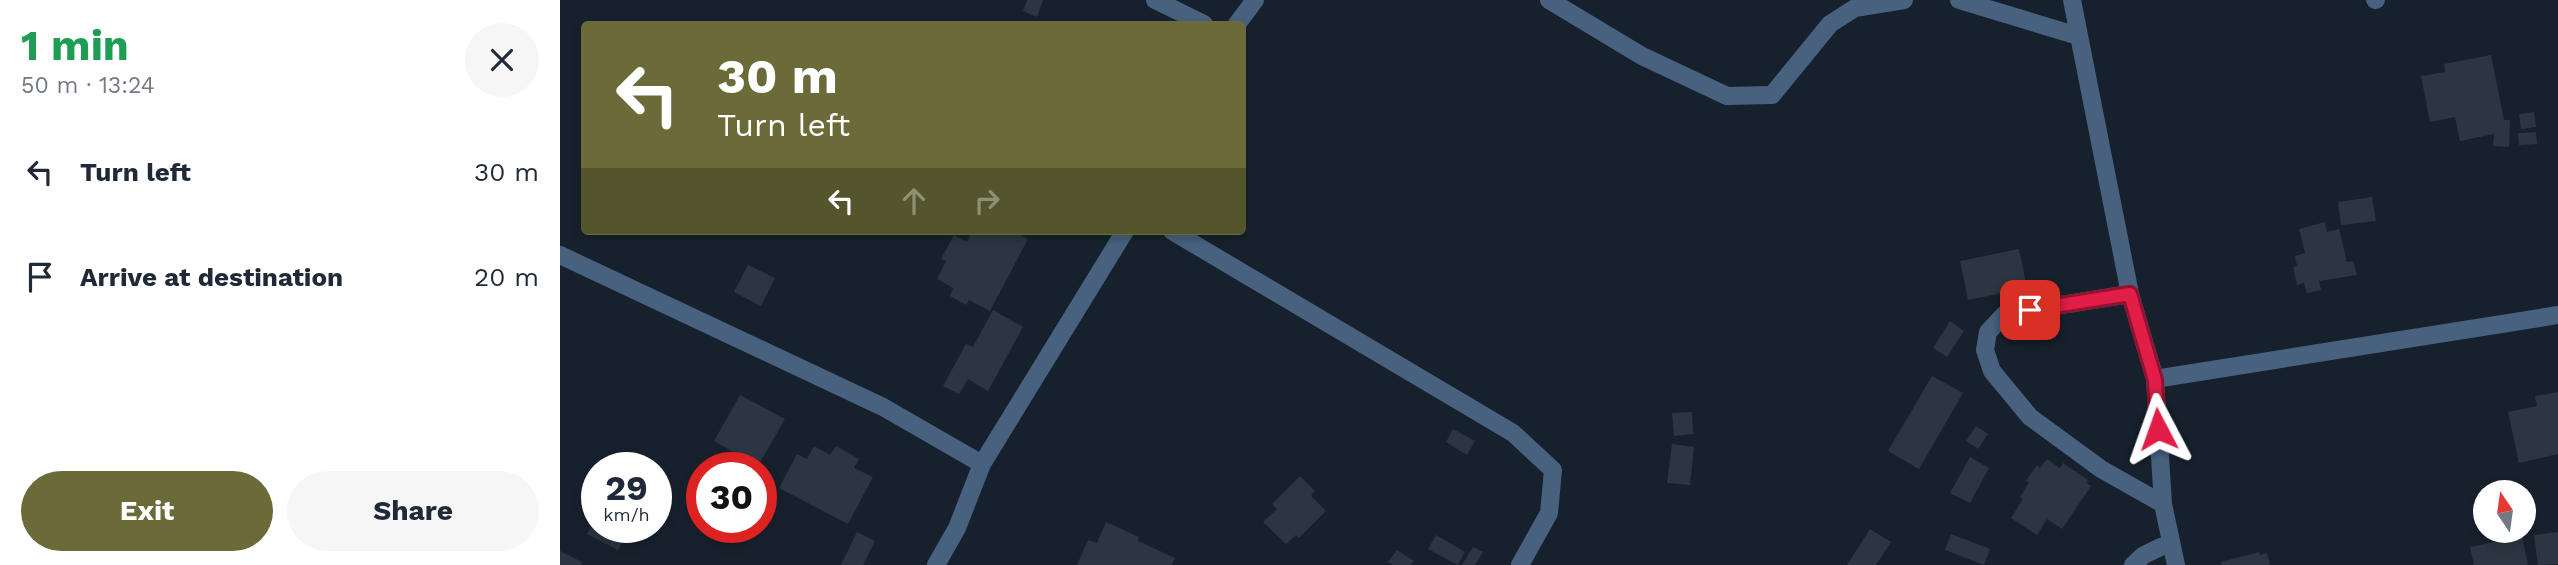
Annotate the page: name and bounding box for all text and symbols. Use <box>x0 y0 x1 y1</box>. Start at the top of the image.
text: 1 min <box>21 21 129 70</box>
button: close <box>465 23 539 97</box>
text: 30 m <box>717 47 838 105</box>
icon: left <box>602 49 693 140</box>
text: 50 m · 13:24 <box>21 72 155 99</box>
text: Turn left <box>717 106 850 144</box>
icon: left <box>21 153 59 191</box>
text: Turn left <box>80 157 191 187</box>
text: 30 m <box>474 157 539 187</box>
icon: left <box>822 182 860 220</box>
icon: ahead <box>895 182 933 220</box>
icon: right <box>968 182 1006 220</box>
icon: arrive <box>21 258 59 296</box>
text: Arrive at destination <box>80 262 343 292</box>
text: 20 m <box>474 262 539 292</box>
pin <box>2000 280 2060 340</box>
icon: arrive <box>2011 291 2049 329</box>
position arrow <box>2121 392 2195 466</box>
speed limit sign: 30 <box>686 452 777 543</box>
text: 29 <box>605 467 648 509</box>
button: Exit <box>21 471 273 551</box>
button: Share <box>287 471 539 551</box>
north arrow <box>2473 480 2536 542</box>
map controls <box>2473 480 2536 543</box>
text: km/h <box>603 504 650 525</box>

